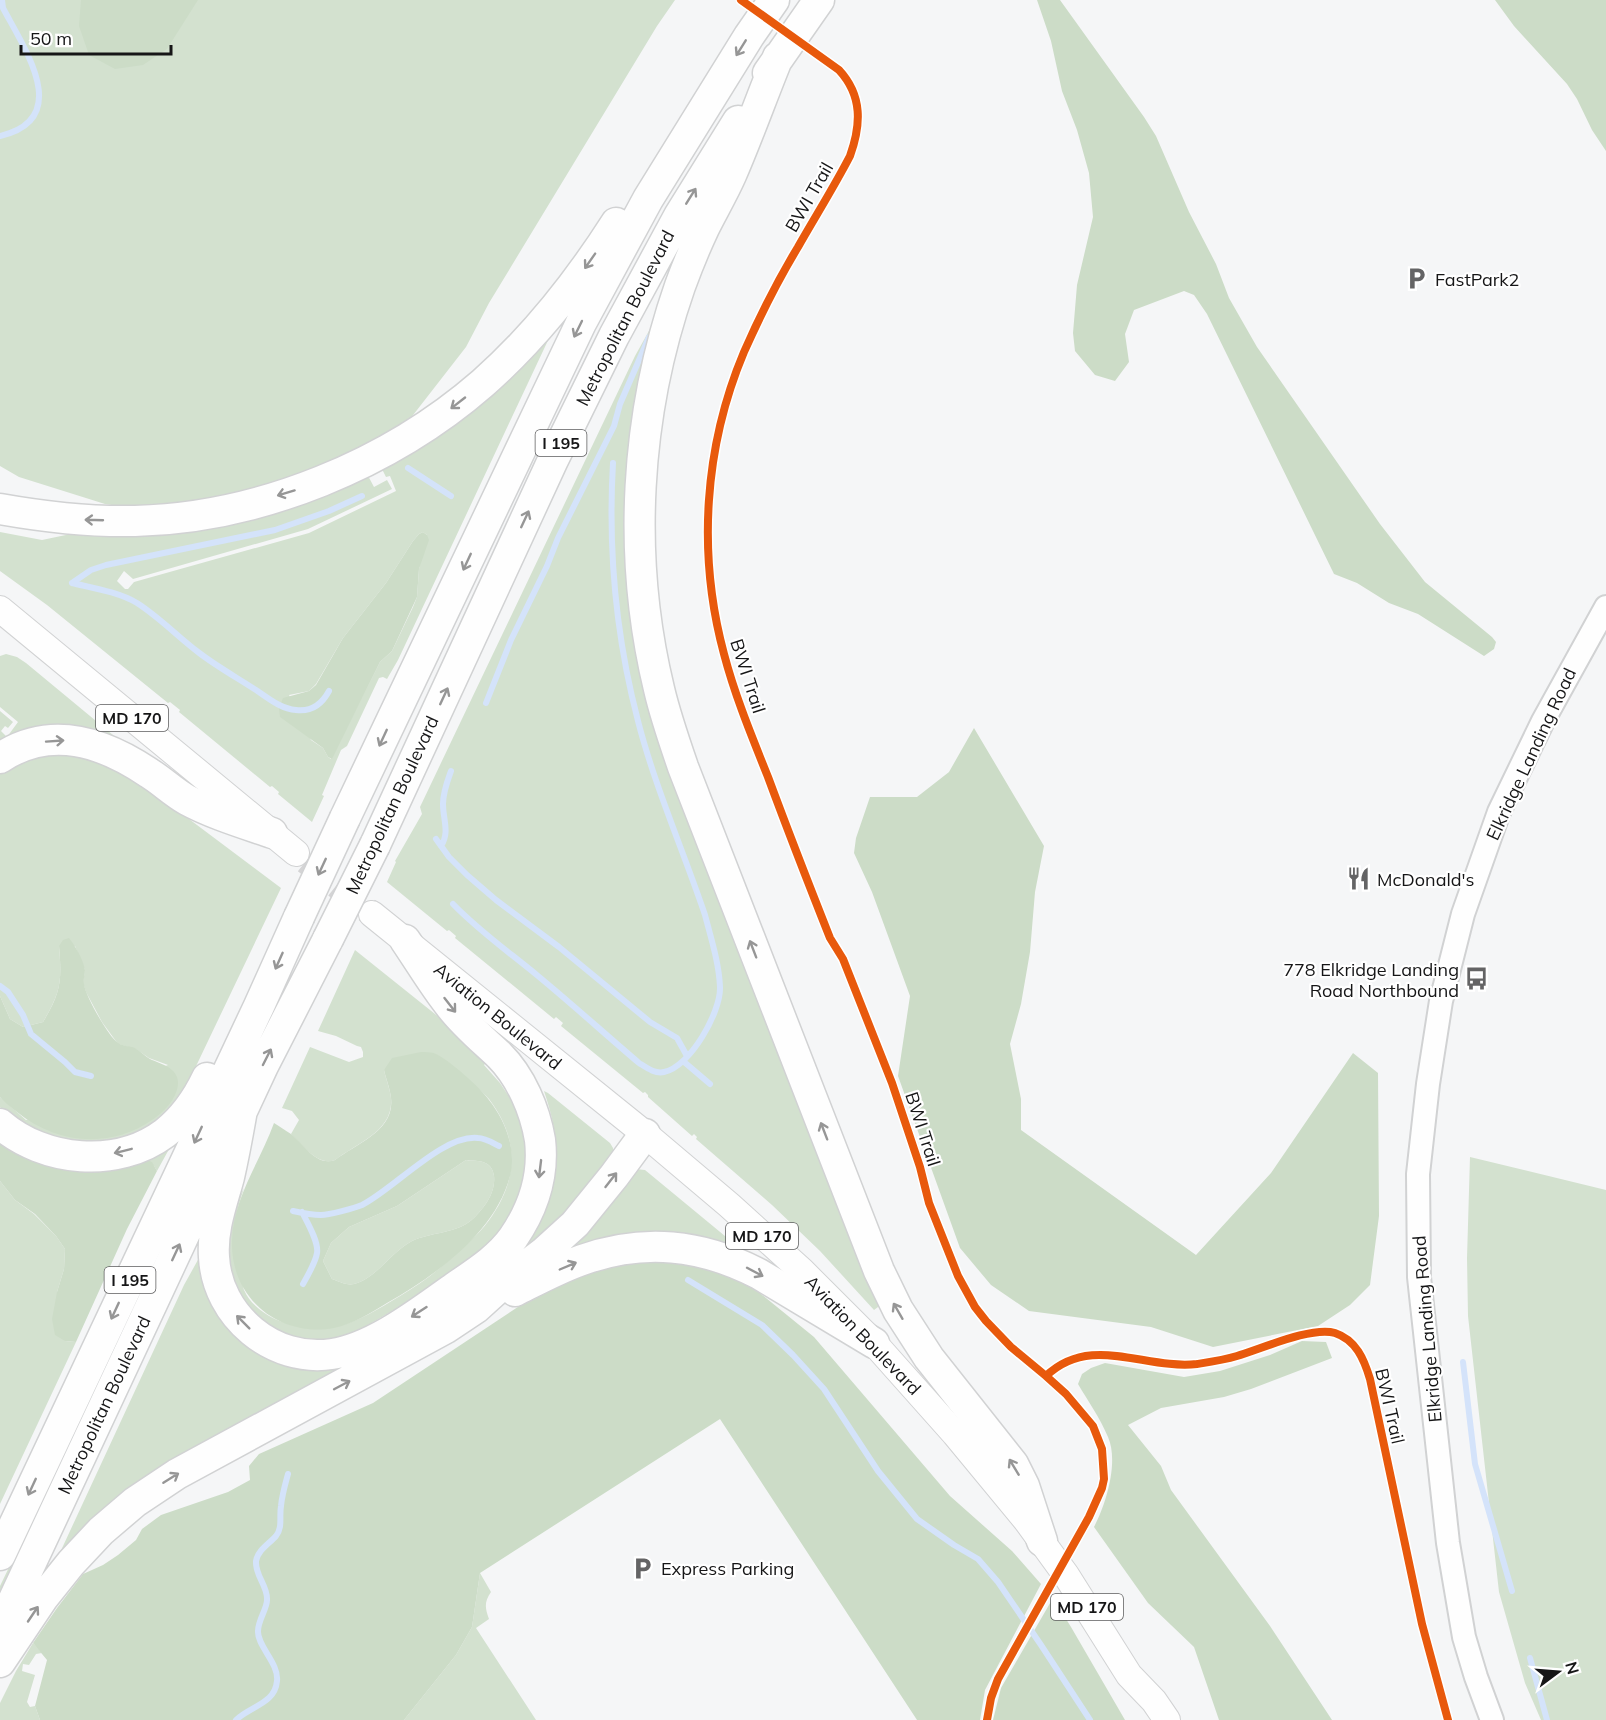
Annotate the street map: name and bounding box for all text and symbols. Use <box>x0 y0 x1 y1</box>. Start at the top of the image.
scale bar <box>21 18 171 56</box>
text: 50 m <box>30 27 72 50</box>
one-way arrow <box>735 39 747 56</box>
street label: BWI Trail <box>780 158 838 236</box>
one-way arrow <box>685 188 697 205</box>
street label: Metropolitan Boulevard <box>571 226 679 410</box>
one-way arrow <box>584 252 596 269</box>
parking icon: FastPark2 <box>1404 266 1430 292</box>
place label: FastPark2 <box>1435 268 1519 291</box>
one-way arrow <box>572 320 584 338</box>
one-way arrow <box>450 397 466 409</box>
road number: I 195 <box>536 430 586 456</box>
one-way arrow <box>277 488 296 499</box>
one-way arrow <box>520 511 532 529</box>
one-way arrow <box>85 515 105 526</box>
one-way arrow <box>460 552 472 570</box>
street label: BWI Trail <box>725 636 771 716</box>
street label: Elkridge Landing Road <box>1481 664 1581 844</box>
one-way arrow <box>438 688 450 706</box>
road number: MD 170 <box>96 705 168 731</box>
street label: Metropolitan Boulevard <box>340 712 444 898</box>
one-way arrow <box>376 728 388 746</box>
one-way arrow <box>45 735 65 746</box>
one-way arrow <box>315 858 327 876</box>
restaurant icon: McDonald's <box>1346 866 1372 892</box>
place label: McDonald's <box>1377 868 1474 891</box>
one-way arrow <box>747 940 758 959</box>
one-way arrow <box>273 952 284 970</box>
street label: Aviation Boulevard <box>429 957 567 1075</box>
place label: 778 Elkridge Landing Road Northbound <box>1283 958 1459 1002</box>
bus stop icon: 778 Elkridge Landing Road Northbound <box>1464 966 1490 992</box>
one-way arrow <box>444 997 456 1013</box>
one-way arrow <box>262 1049 273 1067</box>
street label: BWI Trail <box>900 1089 946 1169</box>
one-way arrow <box>817 1122 828 1141</box>
one-way arrow <box>192 1125 204 1143</box>
one-way arrow <box>114 1146 133 1158</box>
one-way arrow <box>534 1159 545 1179</box>
one-way arrow <box>604 1172 617 1188</box>
road number: MD 170 <box>726 1223 798 1249</box>
street label: Elkridge Landing Road <box>1407 1235 1447 1423</box>
one-way arrow <box>170 1244 182 1262</box>
one-way arrow <box>558 1260 576 1271</box>
road number: I 195 <box>104 1267 156 1293</box>
one-way arrow <box>746 1267 764 1278</box>
street label: Aviation Boulevard <box>800 1270 926 1400</box>
one-way arrow <box>109 1301 121 1319</box>
one-way arrow <box>892 1303 904 1320</box>
one-way arrow <box>410 1306 427 1319</box>
street label: Metropolitan Boulevard <box>52 1312 156 1498</box>
one-way arrow <box>236 1315 251 1330</box>
street label: BWI Trail <box>1370 1366 1410 1446</box>
one-way arrow <box>332 1379 350 1390</box>
one-way arrow <box>1008 1459 1020 1476</box>
one-way arrow <box>162 1472 179 1484</box>
one-way arrow <box>25 1478 37 1496</box>
parking icon: Express Parking <box>630 1555 656 1581</box>
place label: Express Parking <box>661 1557 794 1580</box>
road number: MD 170 <box>1051 1594 1123 1620</box>
one-way arrow <box>26 1605 39 1622</box>
north arrow <box>1528 1642 1588 1702</box>
text: N <box>1561 1659 1584 1676</box>

